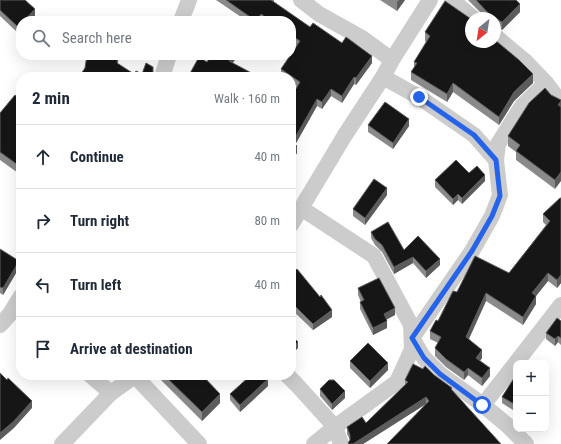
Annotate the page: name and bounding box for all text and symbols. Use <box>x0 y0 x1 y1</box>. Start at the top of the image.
north arrow <box>465 12 501 48</box>
search box <box>16 16 296 60</box>
icon: search <box>30 27 52 49</box>
text: Search here <box>62 29 132 47</box>
text: 2 min <box>32 88 70 108</box>
route end <box>410 88 428 106</box>
text: Walk · 160 m <box>214 91 280 106</box>
icon: ahead <box>32 146 54 168</box>
text: Continue <box>70 148 124 166</box>
text: 40 m <box>254 149 280 164</box>
icon: right <box>32 210 54 232</box>
text: Turn right <box>70 212 129 230</box>
text: 80 m <box>254 213 280 228</box>
icon: left <box>32 274 54 296</box>
text: Turn left <box>70 276 121 294</box>
text: 40 m <box>254 277 280 292</box>
icon: arrive <box>32 338 54 360</box>
text: Arrive at destination <box>70 340 193 358</box>
map controls <box>513 360 549 432</box>
button: + <box>513 360 549 396</box>
route start <box>473 396 491 414</box>
button: − <box>513 396 549 432</box>

